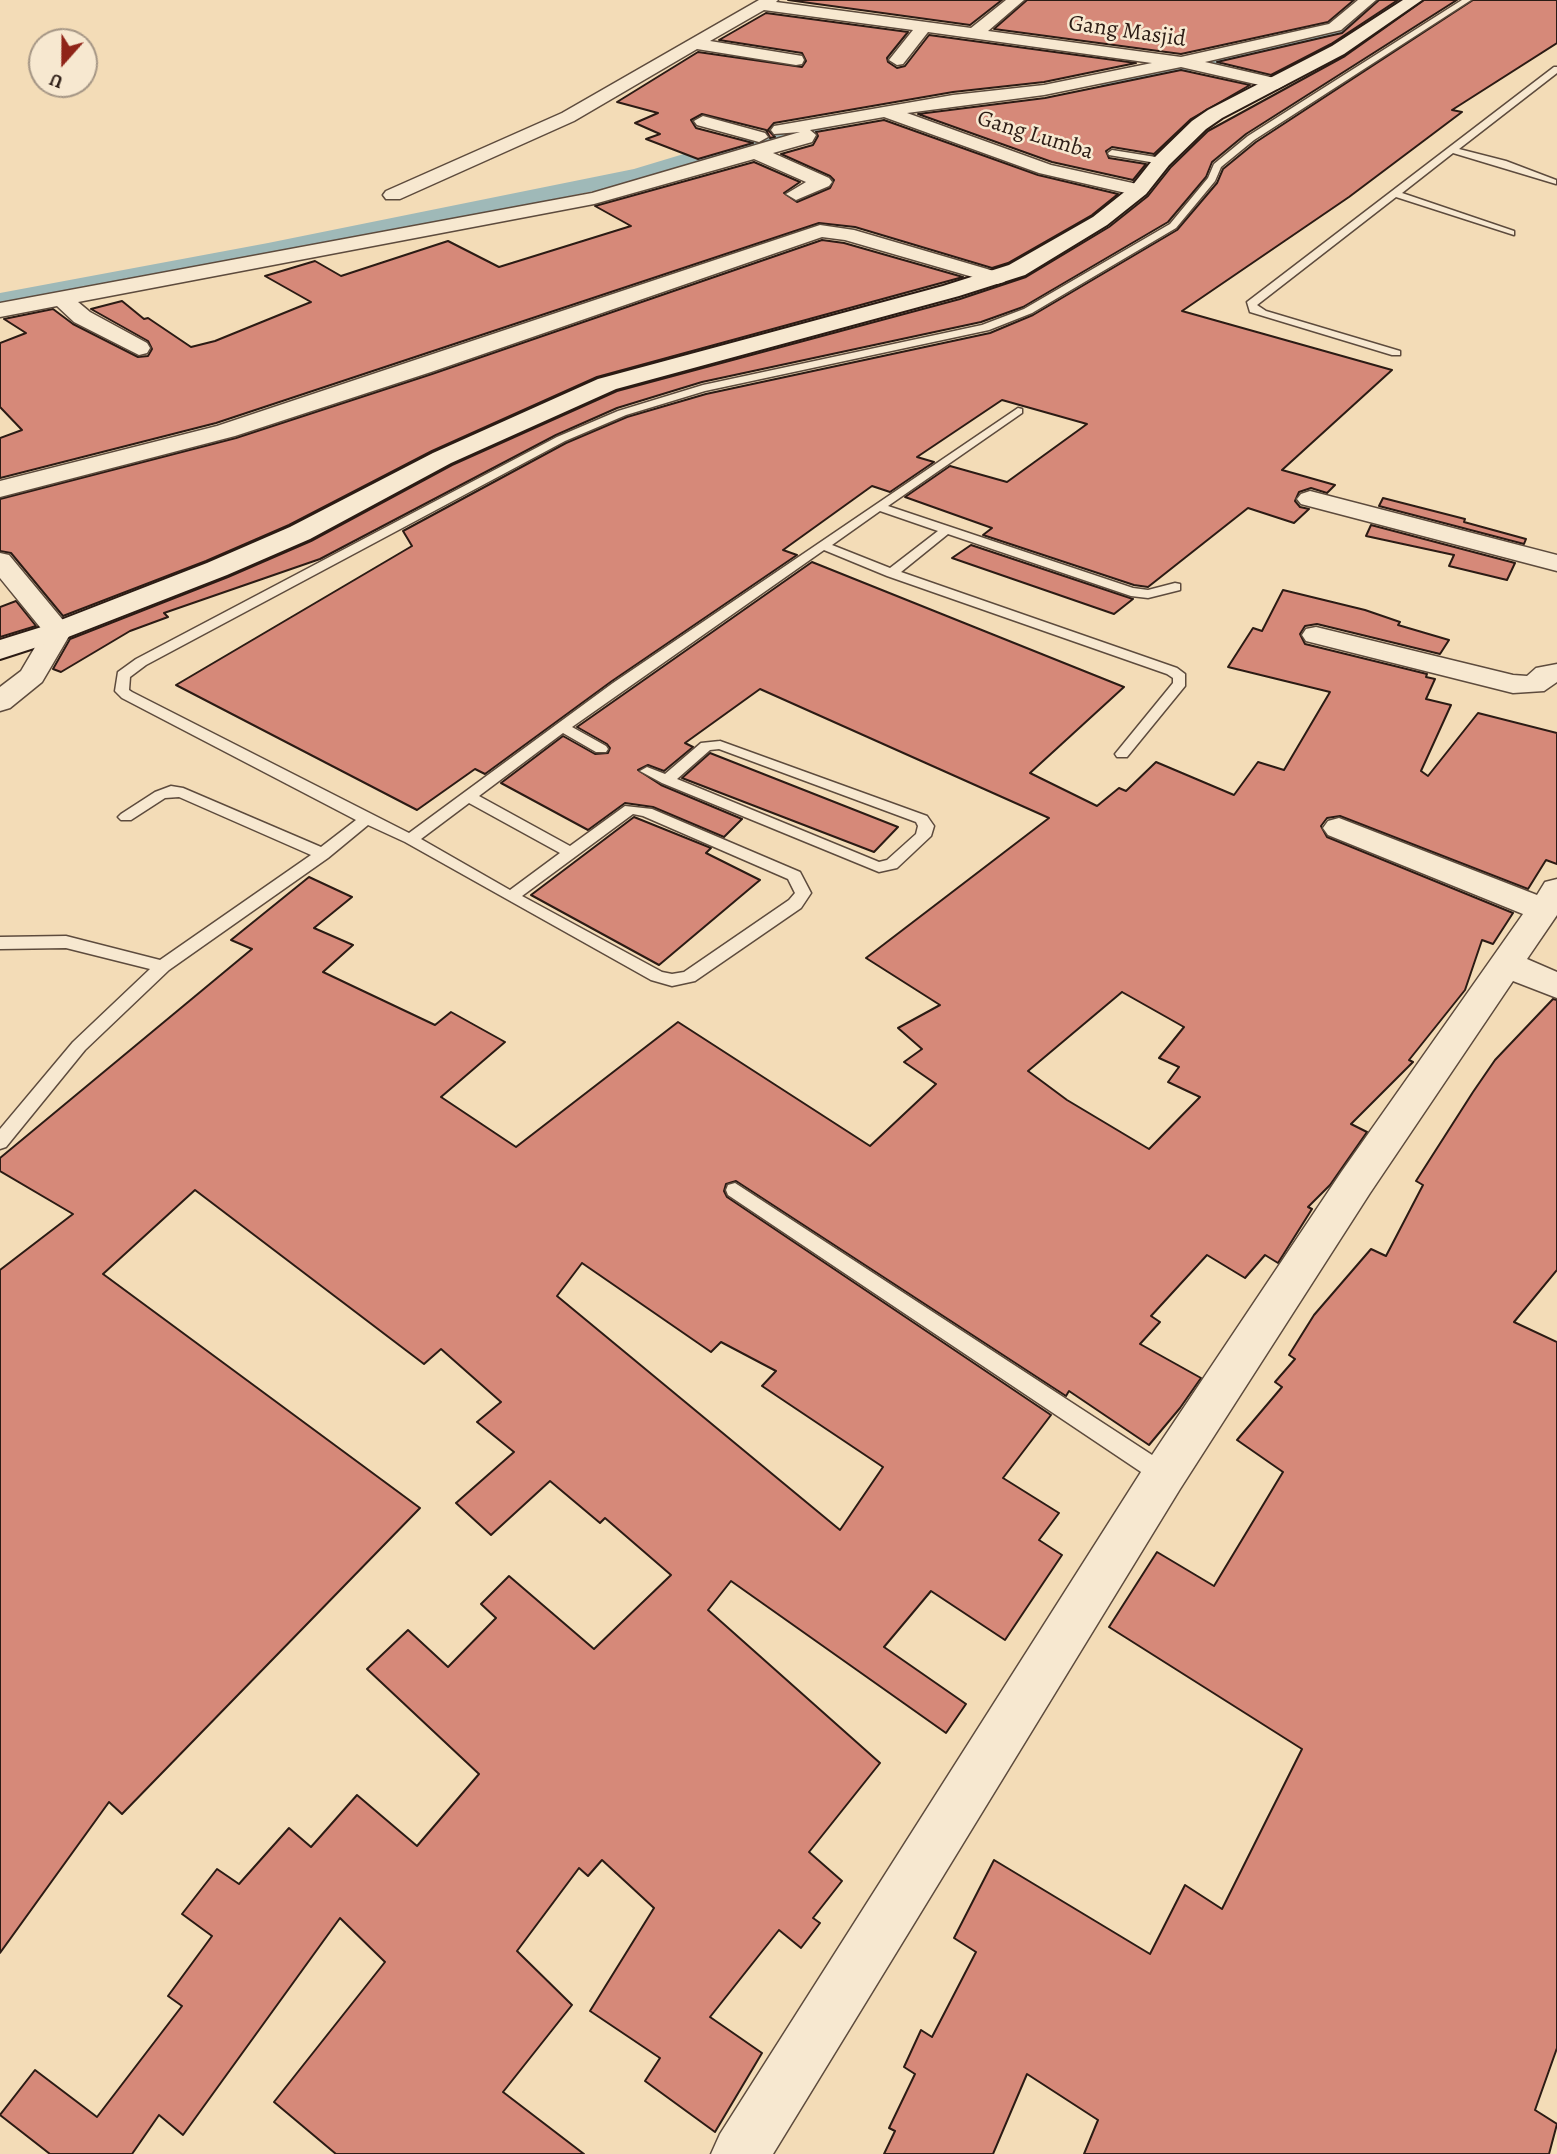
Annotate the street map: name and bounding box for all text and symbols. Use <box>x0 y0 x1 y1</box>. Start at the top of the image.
street label: Gang Masjid <box>1066 10 1188 54</box>
north arrow <box>28 28 98 98</box>
text: U <box>46 66 67 95</box>
street label: Gang Lumba <box>974 105 1096 167</box>

